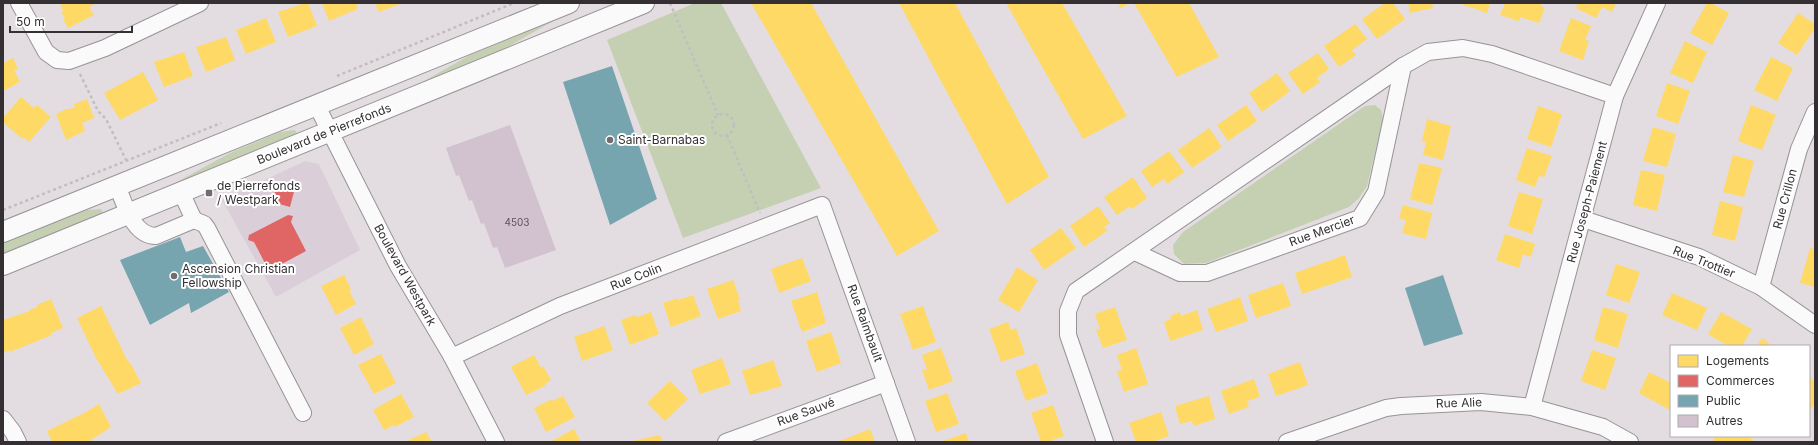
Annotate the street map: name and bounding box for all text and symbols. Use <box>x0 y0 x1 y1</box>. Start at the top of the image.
scale bar <box>10 8 132 34</box>
text: 50 m <box>16 14 45 29</box>
street label: Boulevard de Pierrefonds <box>254 100 393 167</box>
place label: Saint-Barnabas <box>618 132 705 147</box>
marker: Saint-Barnabas <box>605 135 615 145</box>
street label: Rue Joseph-Paiement <box>1563 139 1610 264</box>
street label: Rue Crillon <box>1769 167 1800 231</box>
place label: de Pierrefonds / Westpark <box>217 178 300 207</box>
marker: de Pierrefonds / Westpark <box>204 188 214 198</box>
street label: Rue Mercier <box>1287 212 1357 249</box>
house number: 4503 <box>504 216 530 228</box>
street label: Boulevard Westpark <box>371 221 440 329</box>
street label: Rue Trottier <box>1671 242 1738 281</box>
street label: Rue Colin <box>608 260 664 293</box>
place label: Ascension Christian Fellowship <box>182 261 295 290</box>
marker: Ascension Christian Fellowship <box>169 271 179 281</box>
street label: Rue Raimbault <box>845 282 886 364</box>
legend <box>1670 345 1810 437</box>
text: Logements <box>1706 353 1769 368</box>
text: Commerces <box>1706 373 1774 388</box>
text: Public <box>1706 393 1741 408</box>
street label: Rue Sauvé <box>775 394 837 429</box>
street label: Rue Alie <box>1436 394 1482 411</box>
text: Autres <box>1706 413 1743 428</box>

